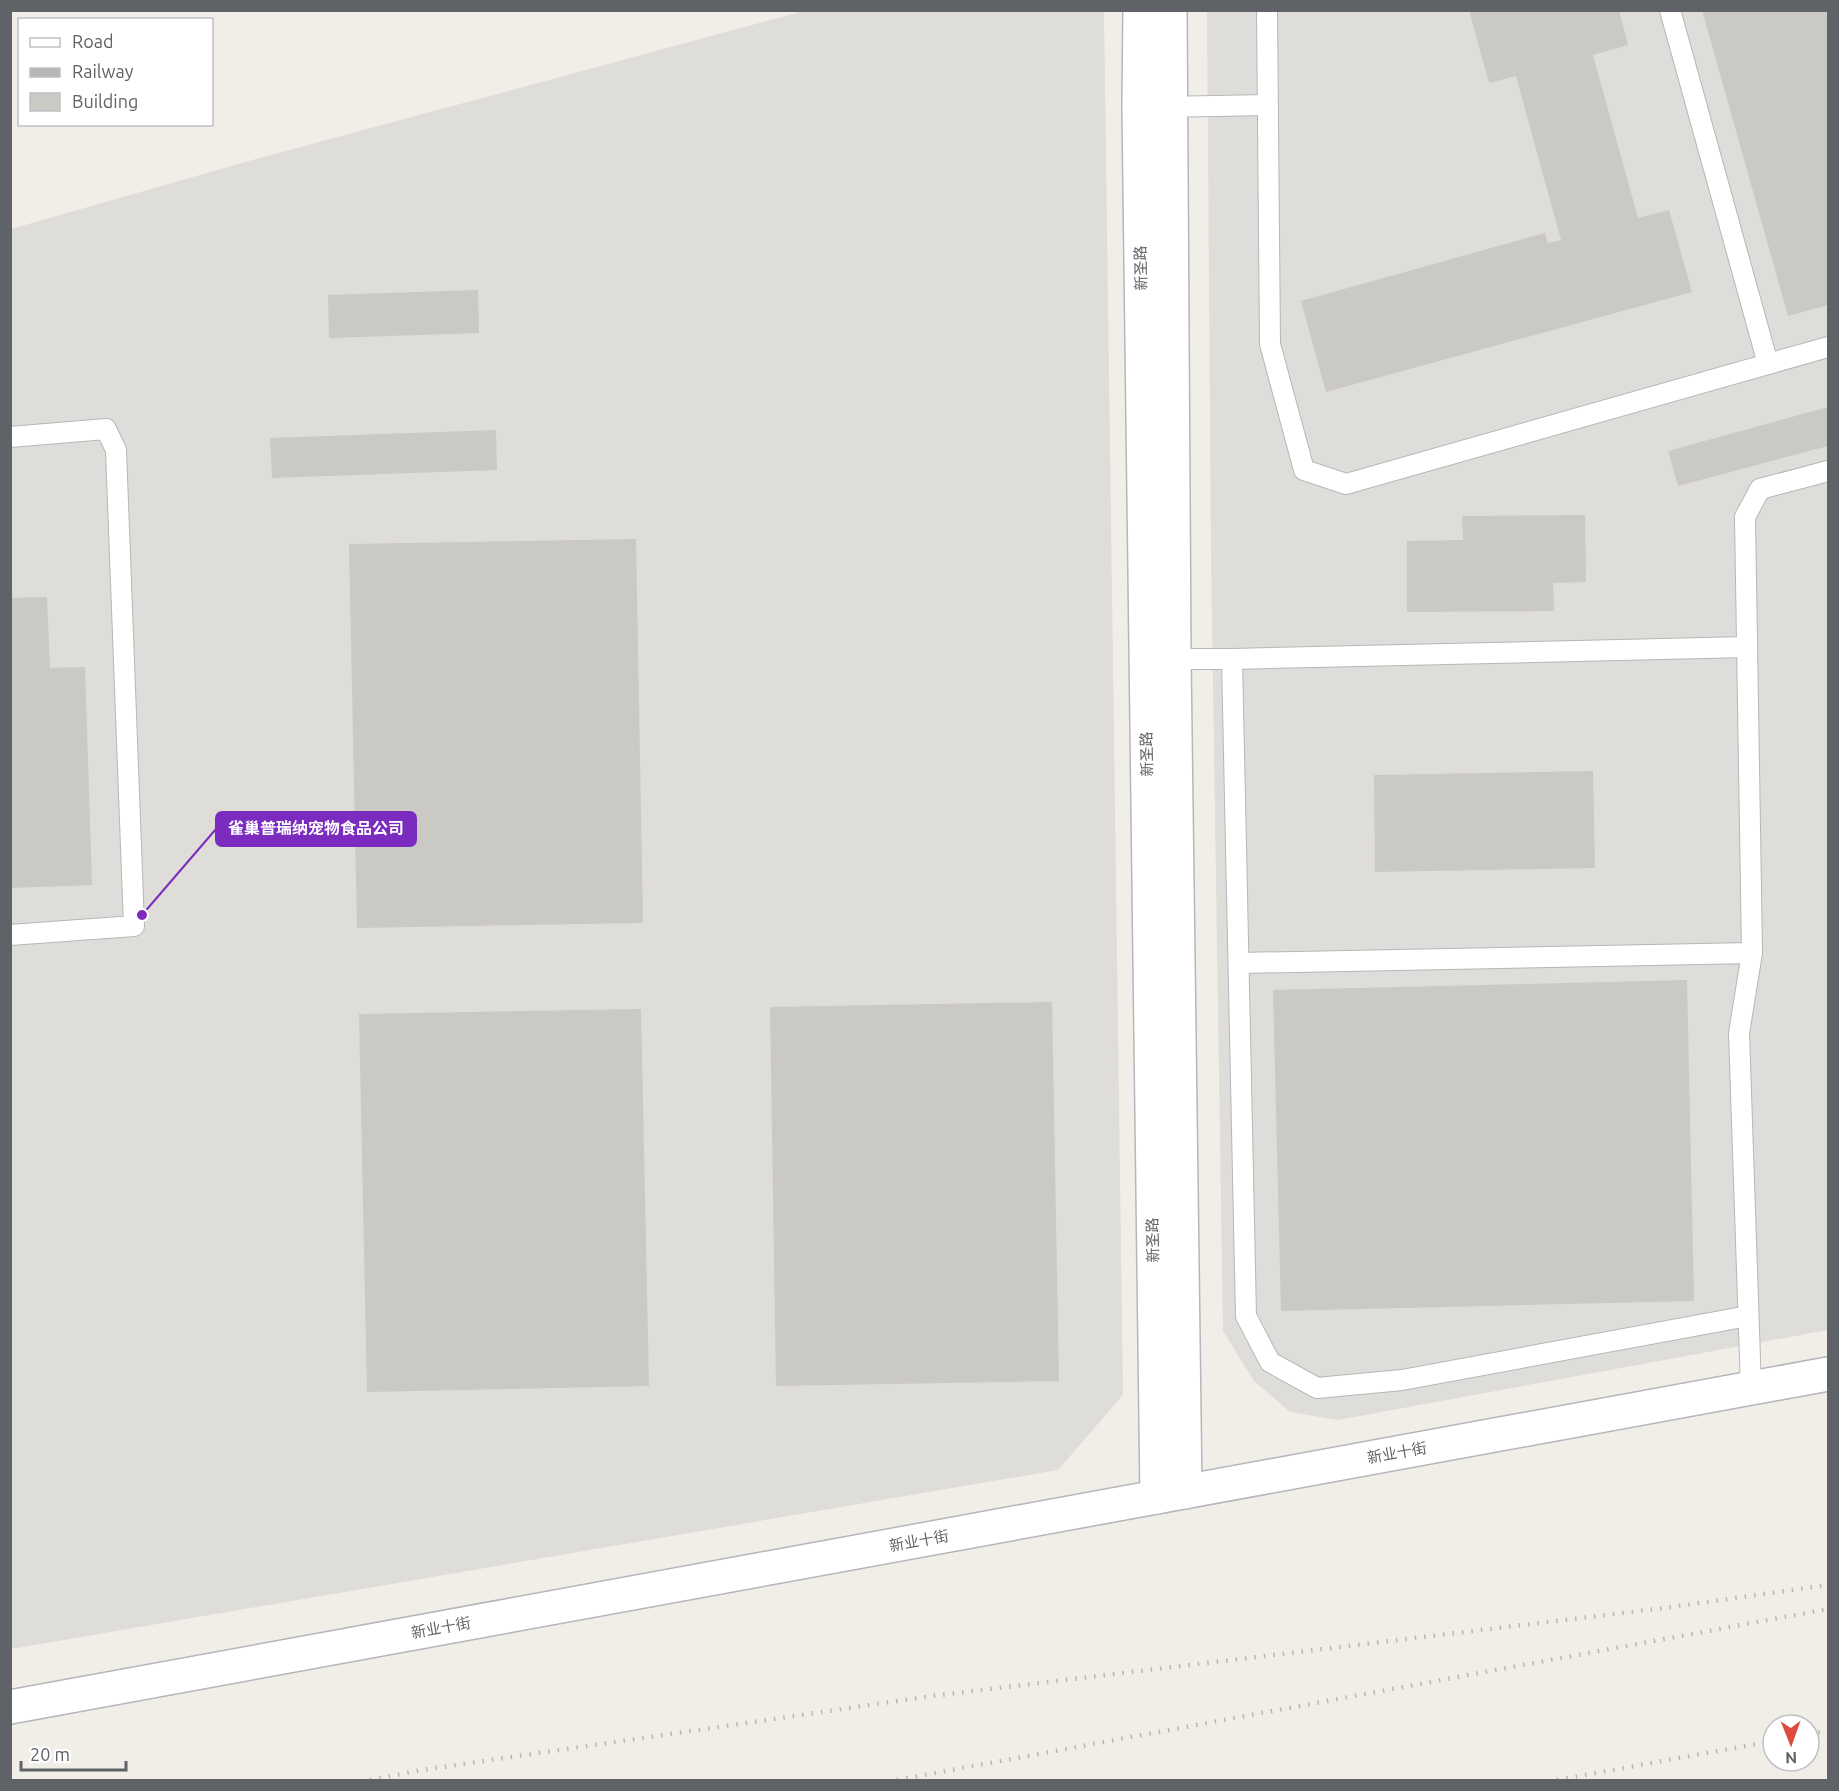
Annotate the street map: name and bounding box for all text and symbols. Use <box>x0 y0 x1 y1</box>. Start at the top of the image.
legend <box>18 18 213 126</box>
text: Road <box>72 31 114 51</box>
text: Railway <box>72 61 134 81</box>
text: Building <box>72 91 138 111</box>
street label: 新圣路 <box>1132 245 1149 291</box>
street label: 新圣路 <box>1138 731 1155 777</box>
callout: 雀巢普瑞纳宠物食品公司 <box>216 812 416 846</box>
text: 雀巢普瑞纳宠物食品公司 <box>228 819 404 837</box>
street label: 新圣路 <box>1144 1217 1161 1263</box>
street label: 新业十街 <box>1366 1439 1428 1466</box>
street label: 新业十街 <box>888 1527 950 1554</box>
street label: 新业十街 <box>410 1614 472 1641</box>
north arrow <box>1761 1713 1821 1773</box>
scale bar <box>21 1734 126 1772</box>
text: 20 m <box>30 1744 70 1764</box>
text: N <box>1785 1749 1797 1767</box>

